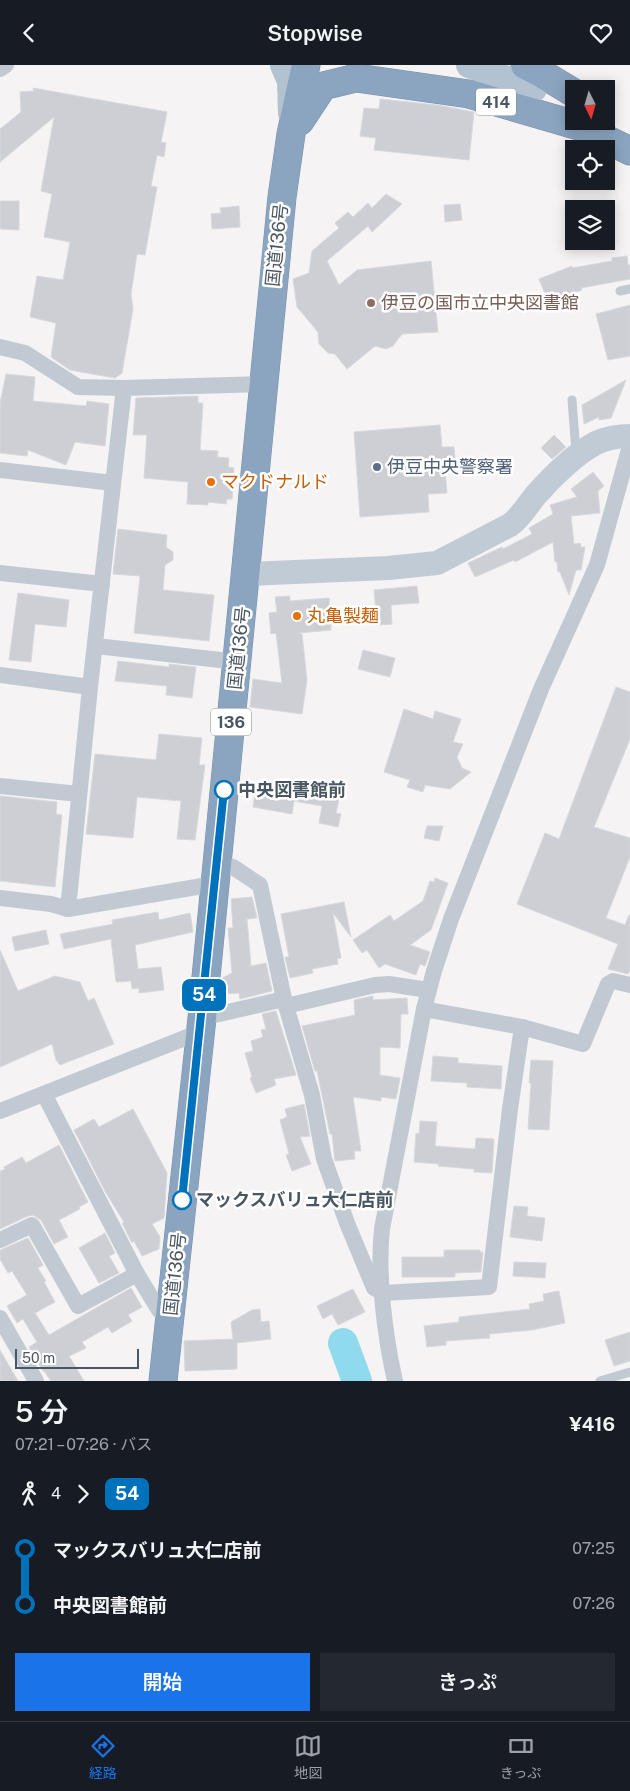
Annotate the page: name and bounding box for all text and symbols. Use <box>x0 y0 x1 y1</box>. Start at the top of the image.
icon: back <box>15 19 43 47</box>
icon: heart <box>587 19 615 47</box>
text: Stopwise <box>267 20 363 46</box>
north arrow <box>565 80 615 130</box>
map controls <box>565 80 615 250</box>
road number: 414 <box>476 89 516 116</box>
button: locate <box>565 140 615 190</box>
button: layers <box>565 200 615 250</box>
street label: 国道136号 <box>262 202 291 288</box>
place label: 伊豆の国市立中央図書館 <box>381 292 579 313</box>
marker: 伊豆の国市立中央図書館 <box>365 297 377 309</box>
place label: 伊豆中央警察署 <box>387 456 513 477</box>
marker: 伊豆中央警察署 <box>371 461 383 473</box>
place label: マクドナルド <box>221 471 329 492</box>
marker: マクドナルド <box>205 476 217 488</box>
street label: 国道136号 <box>224 605 253 691</box>
place label: 丸亀製麺 <box>307 605 379 626</box>
marker: 丸亀製麺 <box>291 610 303 622</box>
road number: 136 <box>211 709 251 735</box>
place label: 中央図書館前 <box>238 779 346 800</box>
marker: 中央図書館前 <box>214 780 234 800</box>
line badge: 54 <box>182 979 226 1011</box>
text: 54 <box>192 984 216 1005</box>
place label: マックスバリュ大仁店前 <box>196 1189 393 1210</box>
marker: マックスバリュ大仁店前 <box>172 1190 192 1210</box>
street label: 国道136号 <box>160 1231 189 1317</box>
scale bar <box>15 1346 139 1369</box>
text: 50 m <box>22 1350 55 1366</box>
text: 5 分 <box>15 1395 68 1428</box>
text: ¥416 <box>569 1413 615 1435</box>
text: 07:21 – 07:26 · バス <box>15 1435 152 1454</box>
icon: walk <box>15 1480 43 1508</box>
icon: forward <box>69 1480 97 1508</box>
text: 54 <box>115 1483 139 1504</box>
text: 4 <box>51 1484 61 1503</box>
text: マックスバリュ大仁店前 <box>53 1539 261 1561</box>
text: 07:25 <box>572 1539 615 1558</box>
text: 中央図書館前 <box>53 1594 167 1616</box>
text: 07:26 <box>572 1594 615 1613</box>
button: 開始 <box>15 1653 310 1711</box>
button: きっぷ <box>320 1653 615 1711</box>
tab: 経路 <box>89 1732 117 1782</box>
tab: 地図 <box>294 1732 322 1782</box>
tab: きっぷ <box>500 1732 541 1782</box>

